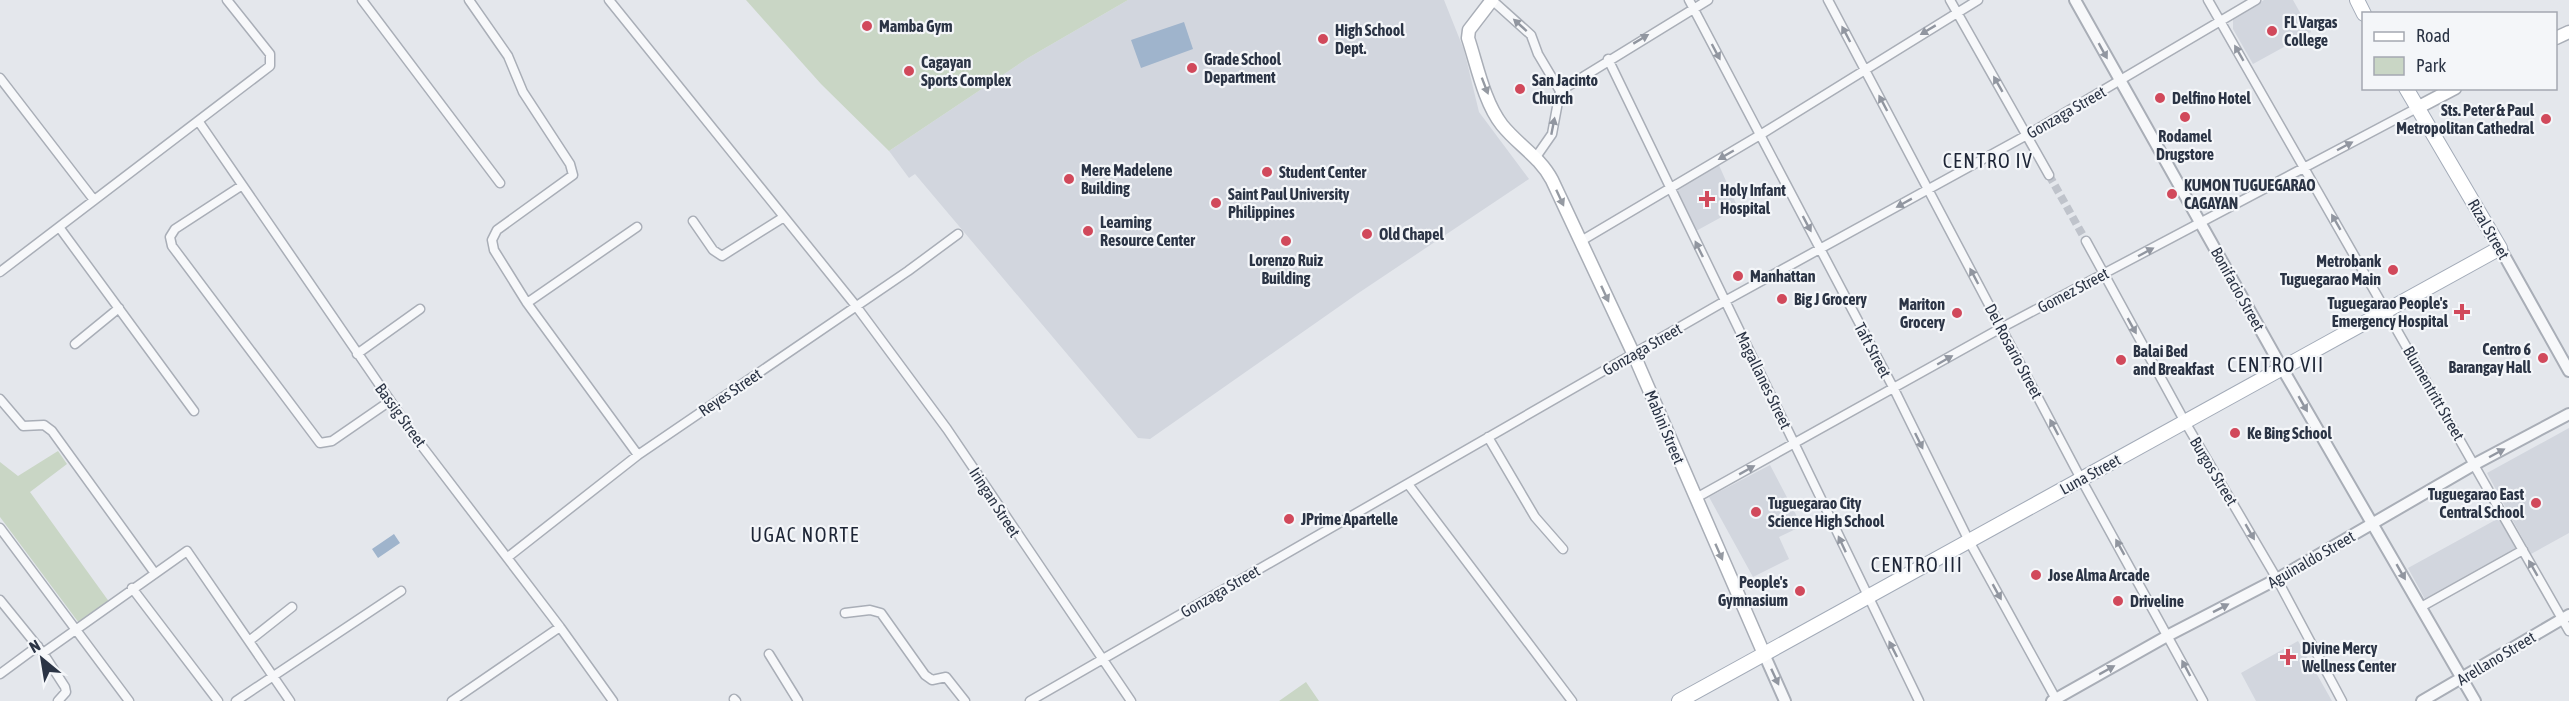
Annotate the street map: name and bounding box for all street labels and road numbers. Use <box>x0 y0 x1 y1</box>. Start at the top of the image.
street label: Gonzaga Street <box>2023 82 2110 143</box>
street label: Rizal Street <box>2465 196 2514 263</box>
street label: Bonifacio Street <box>2208 244 2269 334</box>
street label: Gomez Street <box>2034 264 2112 316</box>
street label: Del Rosario Street <box>1982 301 2047 402</box>
street label: Gonzaga Street <box>1599 319 1686 380</box>
street label: Taft Street <box>1851 319 1895 381</box>
street label: Magallanes Street <box>1732 328 1796 432</box>
street label: Blumentritt Street <box>2400 343 2468 444</box>
street label: Reyes Street <box>695 364 766 420</box>
street label: Bassig Street <box>371 380 430 451</box>
street label: Mabini Street <box>1641 388 1689 467</box>
street label: Burgos Street <box>2186 434 2242 509</box>
street label: Luna Street <box>2057 450 2124 498</box>
street label: Iringan Street <box>965 464 1024 541</box>
street label: Aguinaldo Street <box>2264 527 2359 592</box>
street label: Gonzaga Street <box>1177 561 1264 622</box>
street label: Arellano Street <box>2454 627 2539 688</box>

